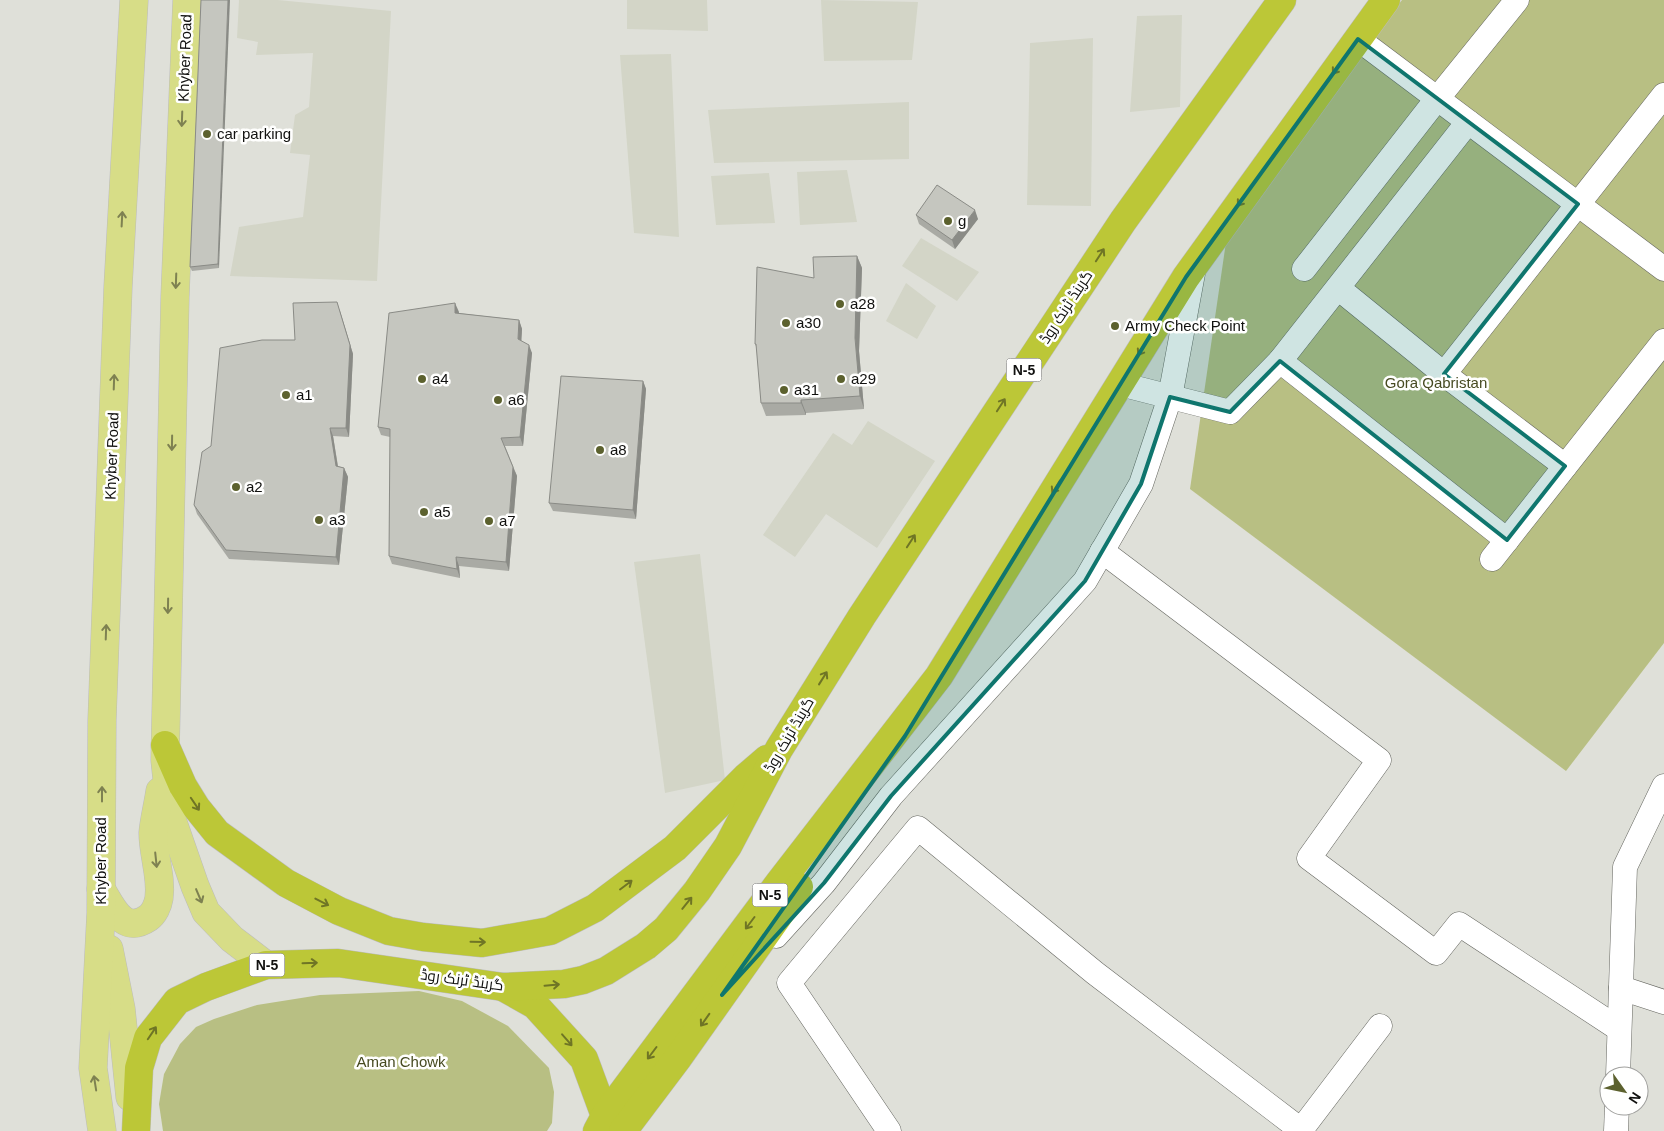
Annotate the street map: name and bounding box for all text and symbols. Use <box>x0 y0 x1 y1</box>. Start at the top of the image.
street label: Khyber Road <box>174 14 195 102</box>
one-way arrow <box>1332 61 1342 75</box>
one-way arrow <box>178 110 187 126</box>
place label: car parking <box>217 125 291 142</box>
marker: car parking <box>201 128 213 140</box>
one-way arrow <box>1237 193 1247 207</box>
one-way arrow <box>117 212 126 228</box>
place label: g <box>958 212 966 229</box>
marker: g <box>942 215 954 227</box>
one-way arrow <box>1095 248 1105 262</box>
street label: گرینڈ ٹرنک روڈ <box>1036 267 1096 347</box>
one-way arrow <box>171 272 181 289</box>
place label: a28 <box>850 295 875 312</box>
marker: a28 <box>834 298 846 310</box>
place label: a30 <box>796 314 821 331</box>
marker: a30 <box>780 317 792 329</box>
place label: Army Check Point <box>1125 317 1246 334</box>
marker: Army Check Point <box>1109 320 1121 332</box>
one-way arrow <box>1136 341 1146 355</box>
road number: N-5 <box>1006 358 1042 382</box>
place label: a4 <box>432 370 449 387</box>
place label: a29 <box>851 370 876 387</box>
marker: a4 <box>416 373 428 385</box>
marker: a29 <box>835 373 847 385</box>
one-way arrow <box>110 374 119 390</box>
park label: Gora Qabristan <box>1385 374 1487 391</box>
place label: a31 <box>794 381 819 398</box>
marker: a31 <box>778 384 790 396</box>
place label: a1 <box>296 386 313 403</box>
marker: a1 <box>280 389 292 401</box>
place label: a6 <box>508 391 525 408</box>
marker: a6 <box>492 394 504 406</box>
one-way arrow <box>996 399 1006 413</box>
street label: Khyber Road <box>101 412 122 500</box>
one-way arrow <box>167 435 177 451</box>
place label: a8 <box>610 441 627 458</box>
marker: a8 <box>594 444 606 456</box>
place label: a2 <box>246 478 263 495</box>
one-way arrow <box>1051 480 1061 494</box>
marker: a2 <box>230 481 242 493</box>
place label: a5 <box>434 503 451 520</box>
marker: a5 <box>418 506 430 518</box>
place label: a3 <box>329 511 346 528</box>
place label: a7 <box>499 512 516 529</box>
marker: a3 <box>313 514 325 526</box>
marker: a7 <box>483 515 495 527</box>
one-way arrow <box>906 534 916 548</box>
one-way arrow <box>163 598 173 614</box>
one-way arrow <box>101 624 110 640</box>
one-way arrow <box>819 671 829 685</box>
street label: گرینڈ ٹرنک روڈ <box>760 694 818 776</box>
one-way arrow <box>97 786 107 802</box>
one-way arrow <box>190 797 200 811</box>
street label: Khyber Road <box>92 817 109 905</box>
one-way arrow <box>152 852 161 868</box>
one-way arrow <box>619 880 633 890</box>
road number: N-5 <box>752 884 788 906</box>
one-way arrow <box>195 888 204 903</box>
one-way arrow <box>681 897 692 910</box>
one-way arrow <box>314 898 329 907</box>
one-way arrow <box>744 916 755 929</box>
one-way arrow <box>469 937 485 947</box>
road number: N-5 <box>250 954 284 976</box>
one-way arrow <box>301 959 317 968</box>
street label: گرینڈ ٹرنک روڈ <box>419 965 505 995</box>
one-way arrow <box>544 981 560 990</box>
one-way arrow <box>700 1013 710 1027</box>
one-way arrow <box>147 1026 157 1040</box>
one-way arrow <box>562 1033 573 1046</box>
one-way arrow <box>647 1046 658 1059</box>
park label: Aman Chowk <box>356 1053 446 1070</box>
north arrow <box>1599 1066 1649 1116</box>
one-way arrow <box>90 1075 100 1091</box>
text: N <box>1625 1089 1644 1107</box>

